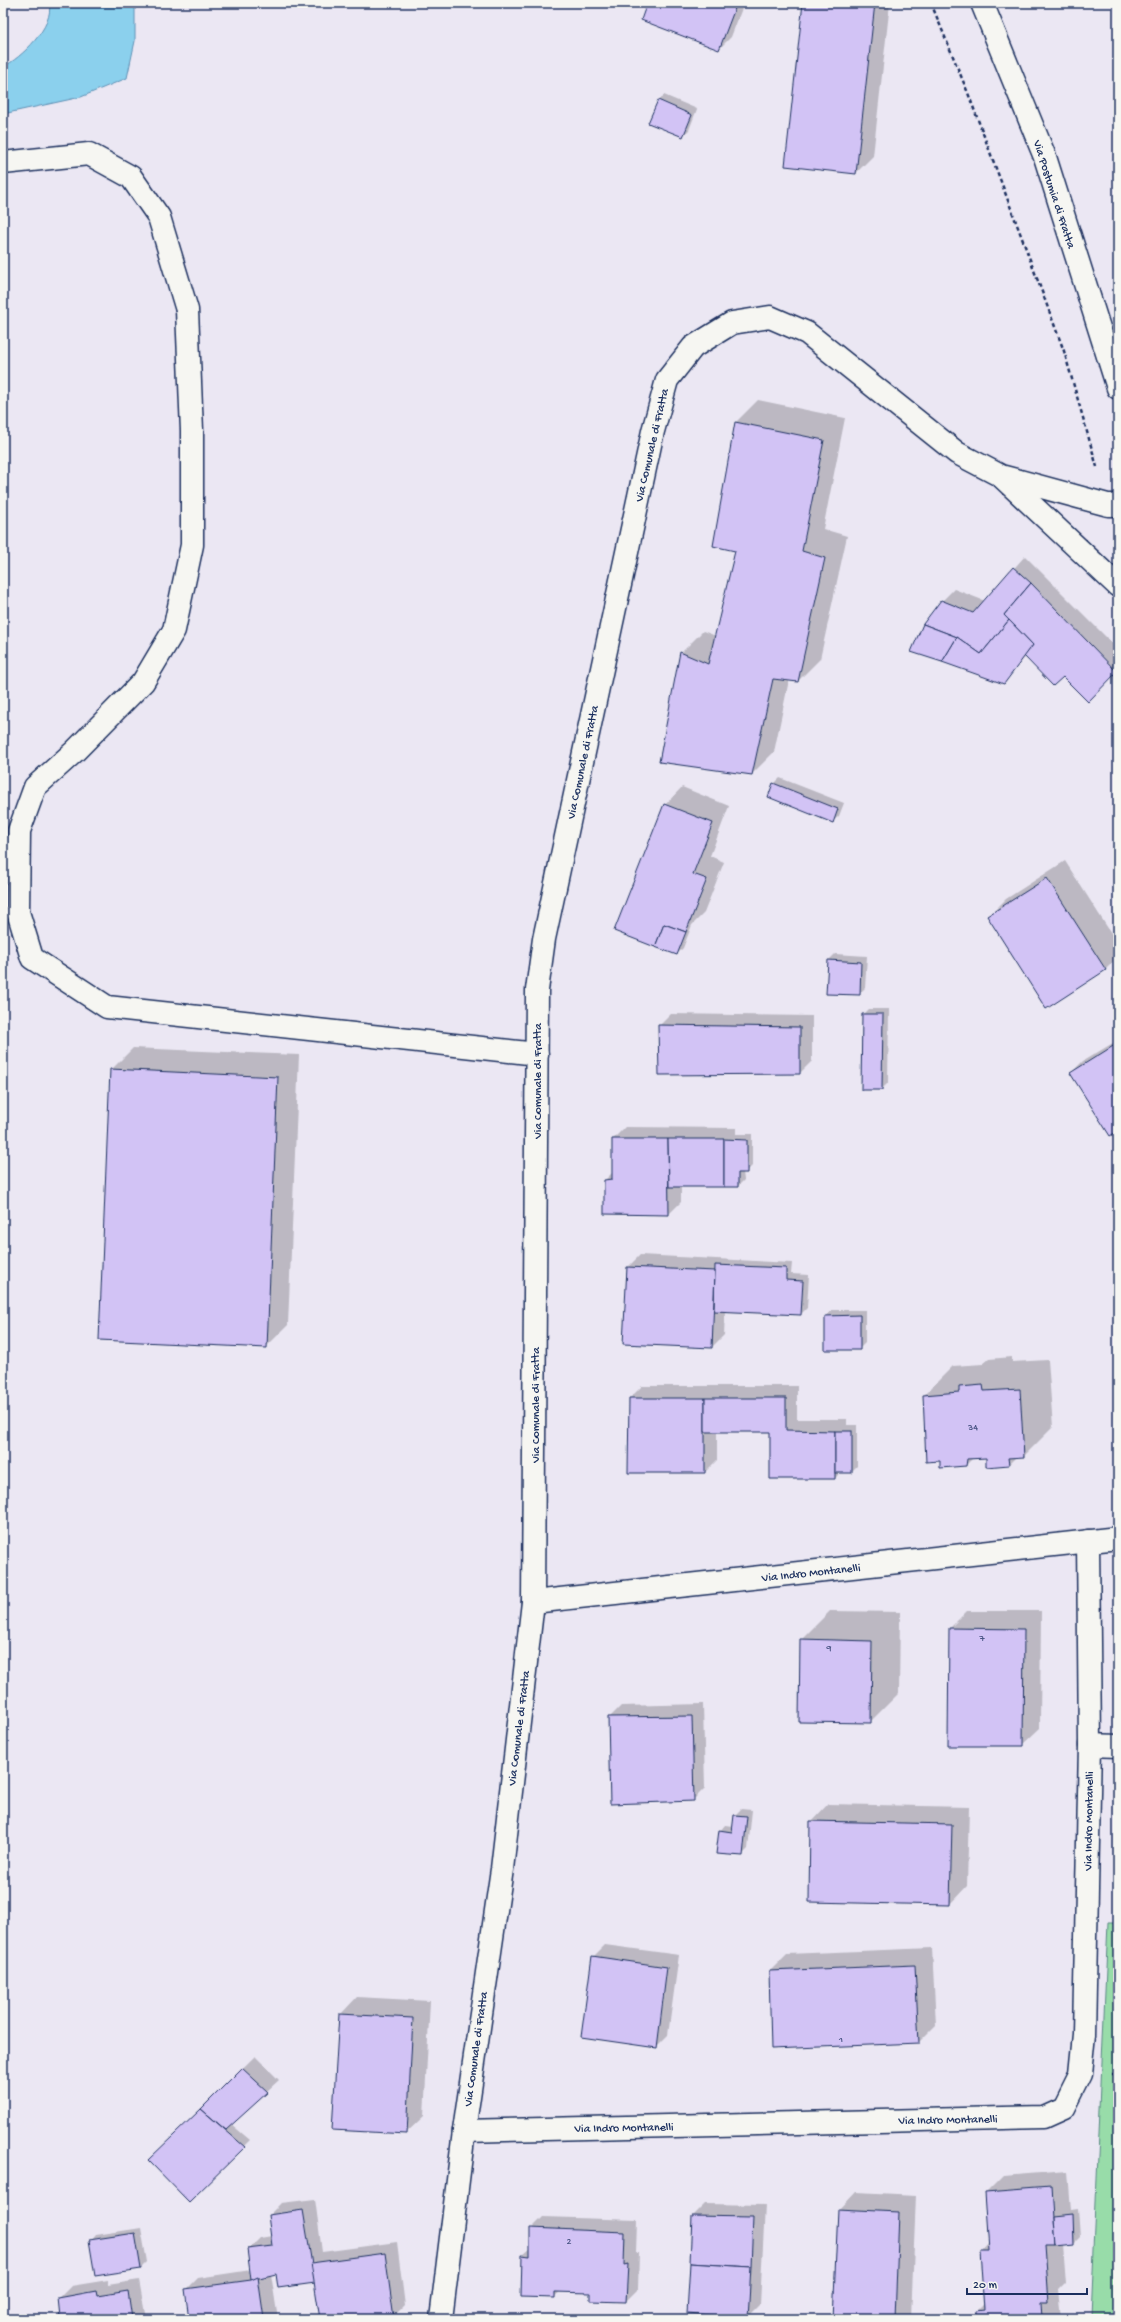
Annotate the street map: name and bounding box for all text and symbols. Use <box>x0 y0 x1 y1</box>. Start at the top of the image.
street label: Via Postumia di Fratta <box>1029 138 1077 251</box>
street label: Via Comunale di Fratta <box>633 387 673 504</box>
street label: Via Comunale di Fratta <box>565 704 603 821</box>
street label: Via Comunale di Fratta <box>532 1023 546 1140</box>
street label: Via Comunale di Fratta <box>530 1347 544 1464</box>
house number: 34 <box>967 1422 978 1434</box>
street label: Via Indro Montanelli <box>760 1562 862 1586</box>
house number: 7 <box>978 1633 985 1645</box>
house number: 9 <box>825 1643 832 1655</box>
street label: Via Comunale di Fratta <box>506 1670 534 1788</box>
street label: Via Indro Montanelli <box>1082 1771 1098 1872</box>
street label: Via Comunale di Fratta <box>462 1991 492 2109</box>
house number: 1 <box>838 2034 843 2046</box>
street label: Via Indro Montanelli <box>897 2113 998 2129</box>
street label: Via Indro Montanelli <box>573 2121 674 2137</box>
house number: 2 <box>567 2236 572 2248</box>
scale bar <box>967 2270 1087 2296</box>
text: 20 m <box>973 2279 998 2293</box>

